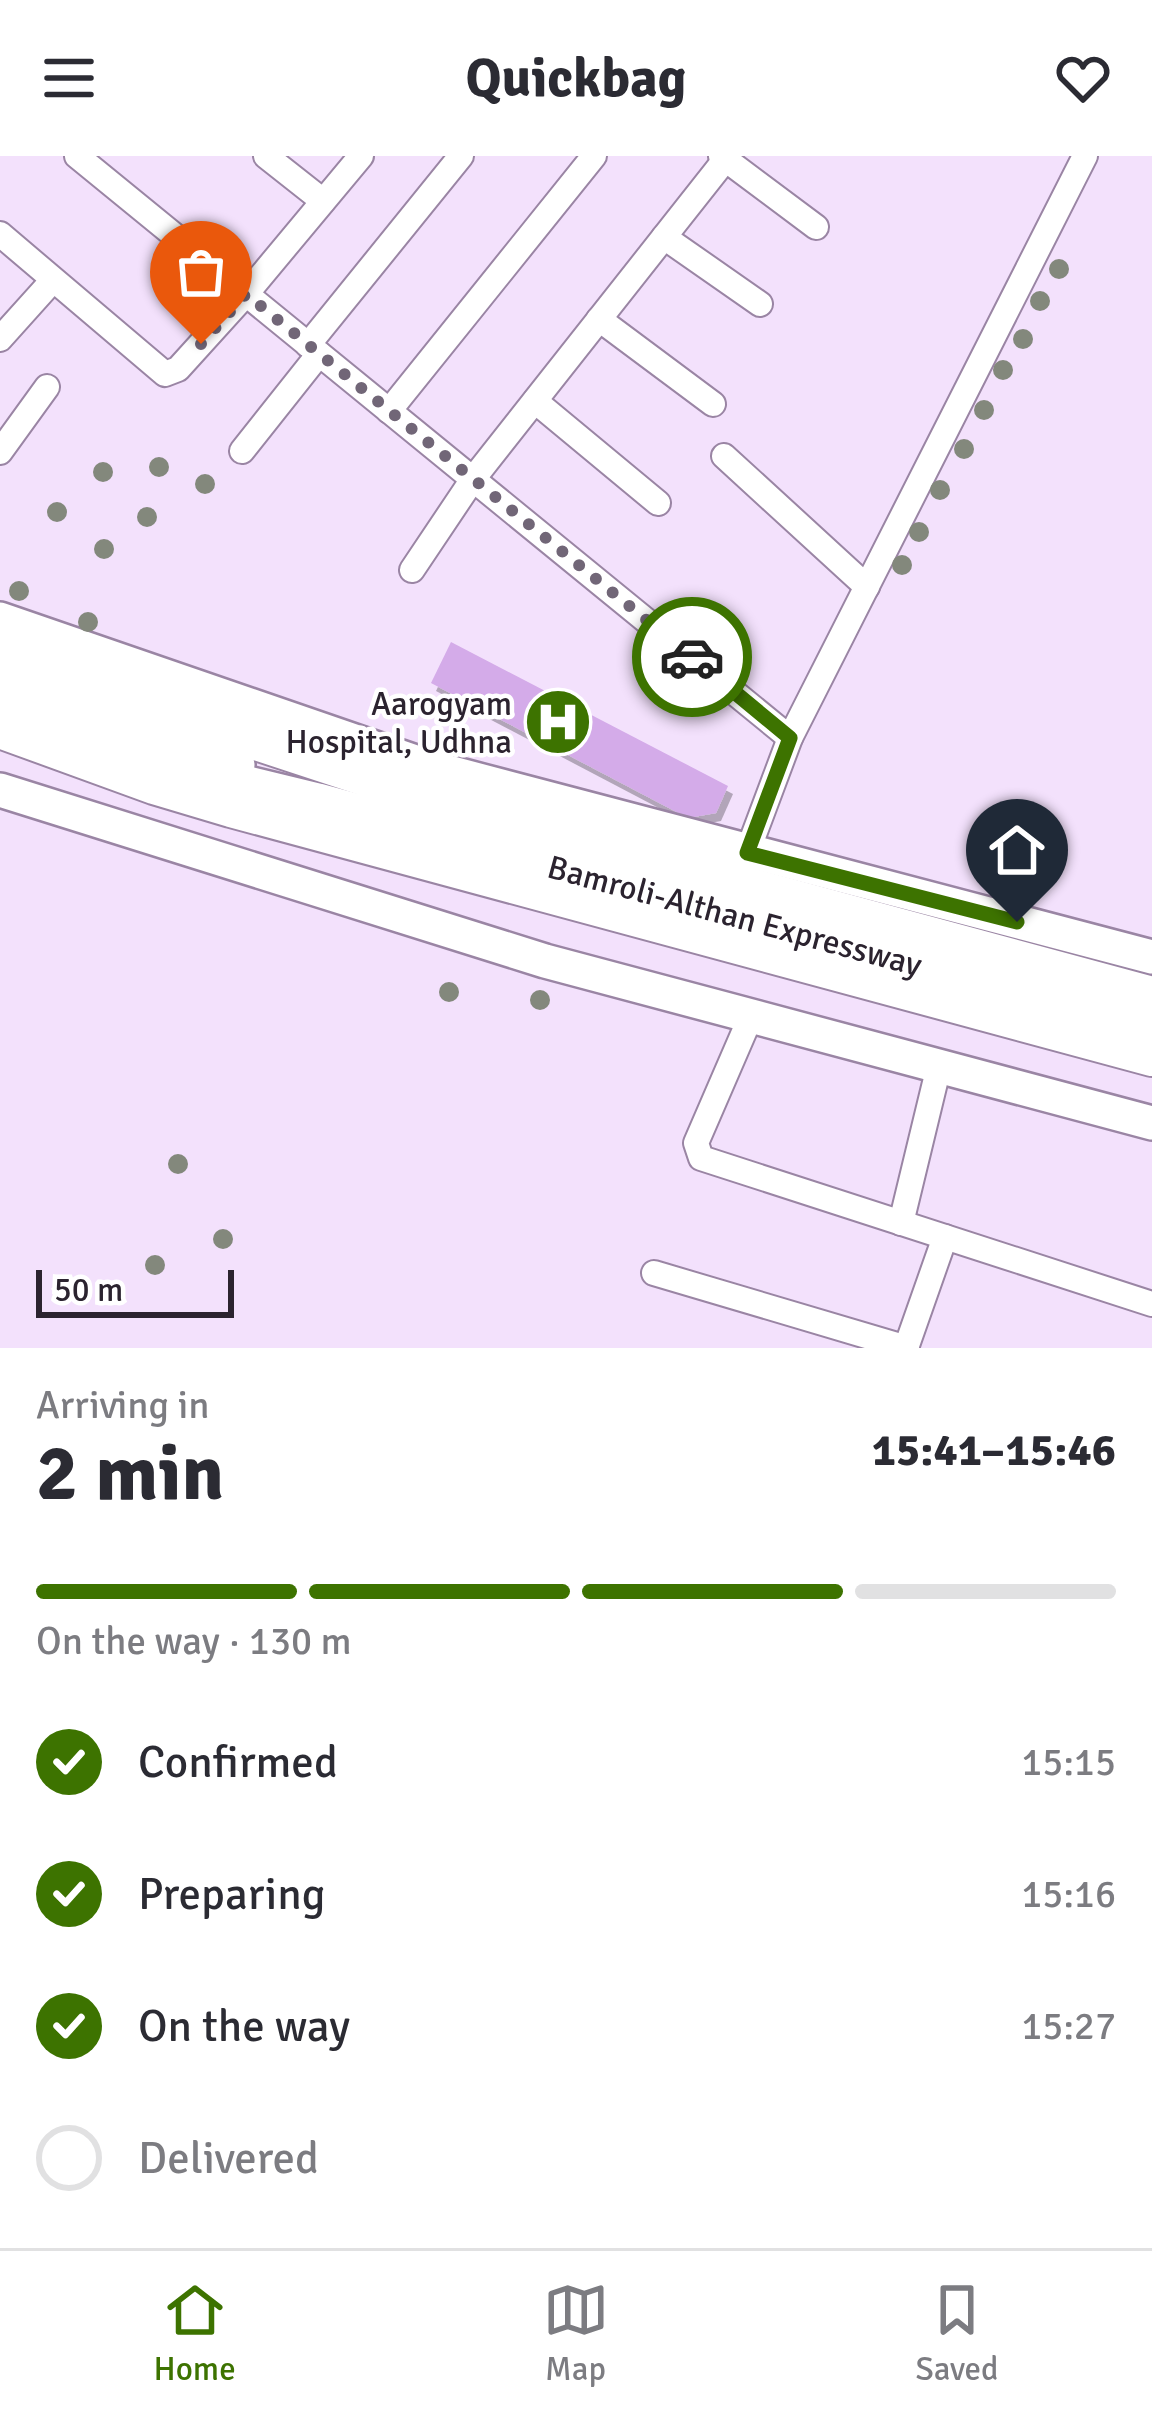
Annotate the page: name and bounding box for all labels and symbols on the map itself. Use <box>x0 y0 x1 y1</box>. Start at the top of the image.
pin <box>150 221 252 344</box>
courier <box>632 597 752 717</box>
place label: Aarogyam Hospital, Udhna <box>286 684 512 763</box>
hospital icon: Aarogyam Hospital, Udhna <box>523 687 593 757</box>
pin <box>966 799 1068 922</box>
street label: Bamroli-Althan Expressway <box>543 847 927 986</box>
scale bar <box>36 1264 234 1317</box>

